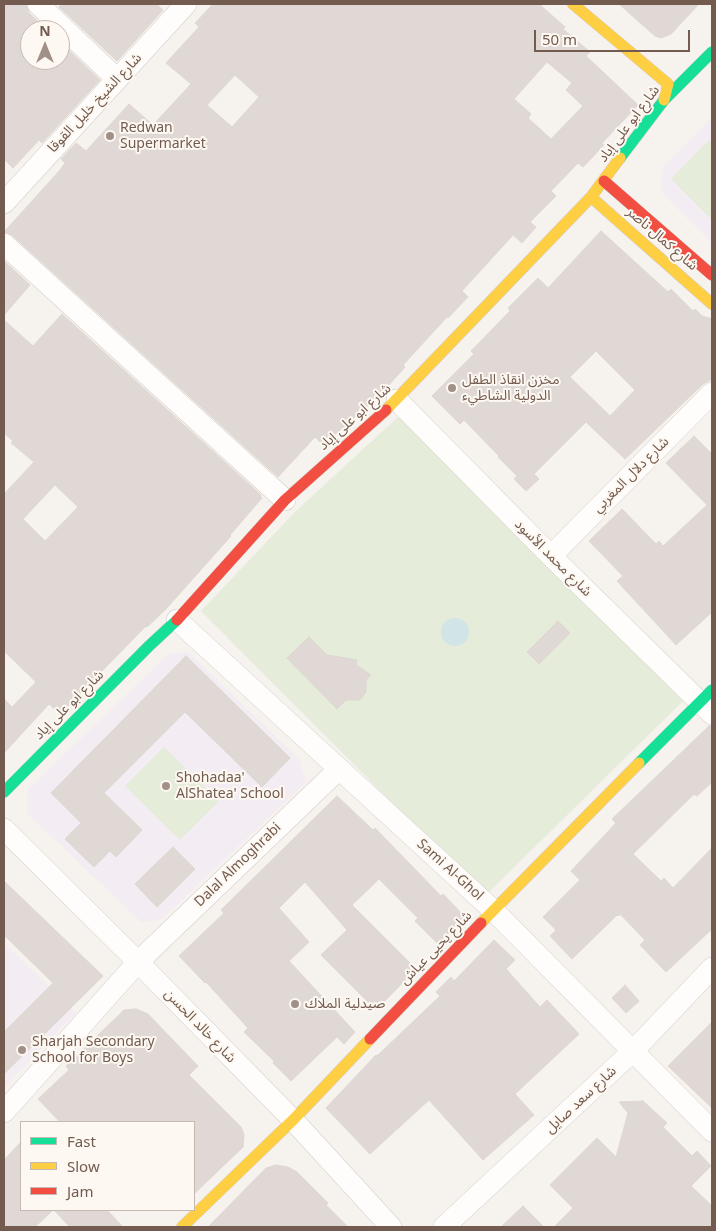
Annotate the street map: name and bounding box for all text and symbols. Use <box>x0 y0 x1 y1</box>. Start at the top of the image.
north arrow <box>20 20 70 70</box>
scale bar <box>536 20 692 52</box>
text: N <box>39 21 51 40</box>
text: 50 m <box>542 29 577 49</box>
street label: شارع الشيخ خليل القوقا <box>44 50 146 156</box>
street label: شارع ابو على إياد <box>595 82 663 166</box>
place label: Redwan Supermarket <box>120 120 206 152</box>
marker: Redwan Supermarket <box>104 130 116 142</box>
street label: شارع كمال ناصر <box>623 204 701 274</box>
place label: مخزن انقاذ الطفل الدولية الشاطيء <box>462 372 560 404</box>
street label: شارع ابو على إياد <box>315 380 395 454</box>
marker: مخزن انقاذ الطفل الدولية الشاطيء <box>446 382 458 394</box>
street label: شارع دلال المغربي <box>589 433 673 517</box>
street label: شارع محمد الأسود <box>511 516 595 600</box>
street label: شارع ابو على إياد <box>31 667 107 743</box>
place label: Shohadaa' AlShatea' School <box>176 770 284 802</box>
marker: Shohadaa' AlShatea' School <box>160 780 172 792</box>
street label: Dalal Almoghrabi <box>191 819 285 911</box>
street label: Sami Al-Ghol <box>413 836 487 904</box>
street label: شارع يحيى عياش <box>396 907 476 989</box>
street label: شارع خالد الحسن <box>161 986 239 1066</box>
place label: صيدلية الملاك <box>305 996 385 1012</box>
marker: صيدلية الملاك <box>289 998 301 1010</box>
place label: Sharjah Secondary School for Boys <box>32 1034 155 1066</box>
marker: Sharjah Secondary School for Boys <box>16 1044 28 1056</box>
street label: شارع سعد صايل <box>542 1063 620 1137</box>
legend <box>20 1121 195 1211</box>
text: Fast <box>67 1131 96 1151</box>
text: Slow <box>67 1156 100 1176</box>
text: Jam <box>67 1181 94 1201</box>

